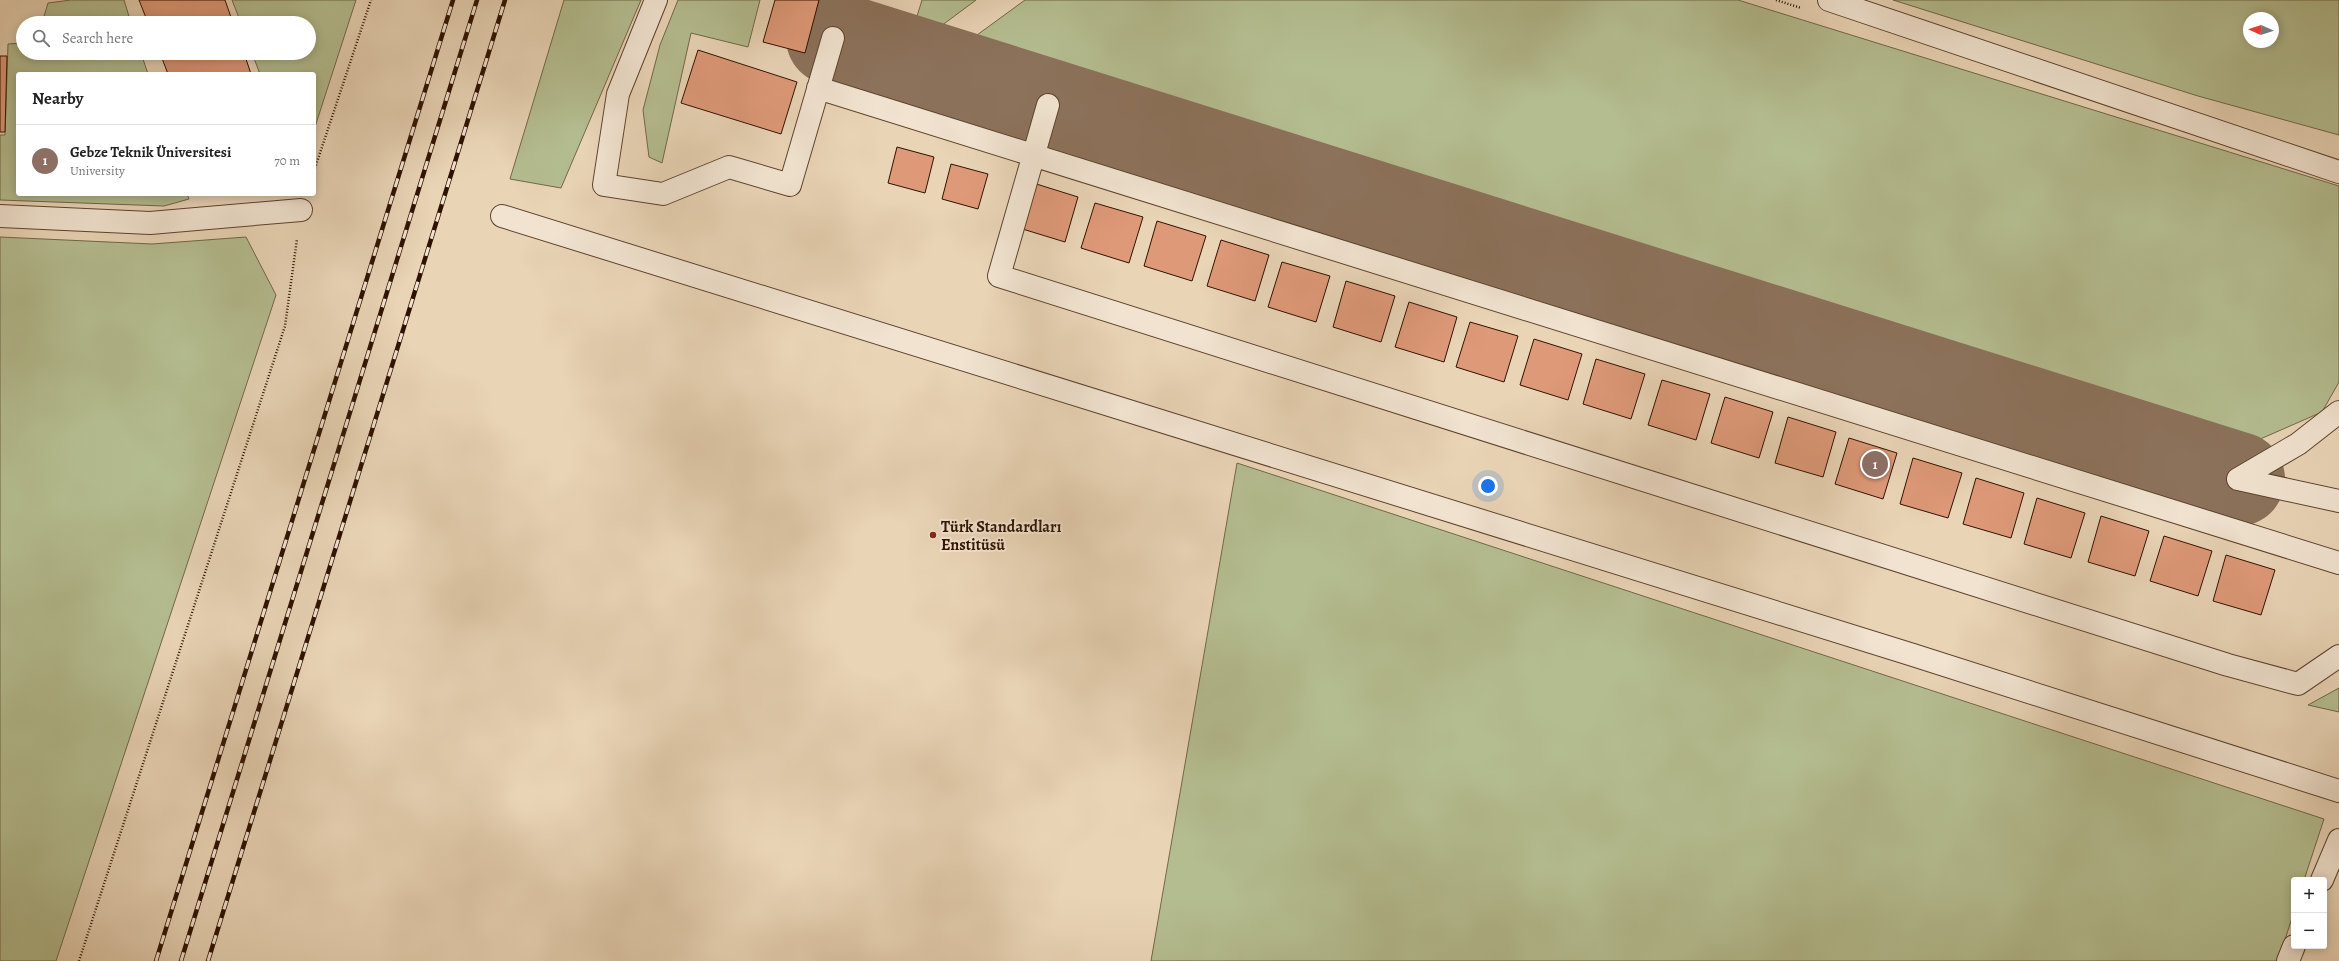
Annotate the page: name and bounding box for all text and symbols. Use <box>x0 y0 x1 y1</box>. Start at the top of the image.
north arrow <box>2243 12 2279 48</box>
search box <box>16 16 316 60</box>
icon: search <box>30 27 52 49</box>
text: Search here <box>62 28 133 48</box>
text: Nearby <box>32 87 83 110</box>
text: Gebze Teknik Üniversitesi <box>70 142 231 162</box>
text: 1 <box>43 152 47 169</box>
text: 70 m <box>274 152 300 169</box>
text: University <box>70 162 125 179</box>
pin: 1 <box>1862 449 1888 479</box>
your location <box>1478 476 1498 496</box>
place label: Türk Standardları Enstitüsü <box>941 516 1062 556</box>
marker: Türk Standardları Enstitüsü <box>928 530 938 540</box>
map controls <box>2291 877 2327 949</box>
button: + <box>2291 877 2327 913</box>
button: − <box>2291 913 2327 949</box>

